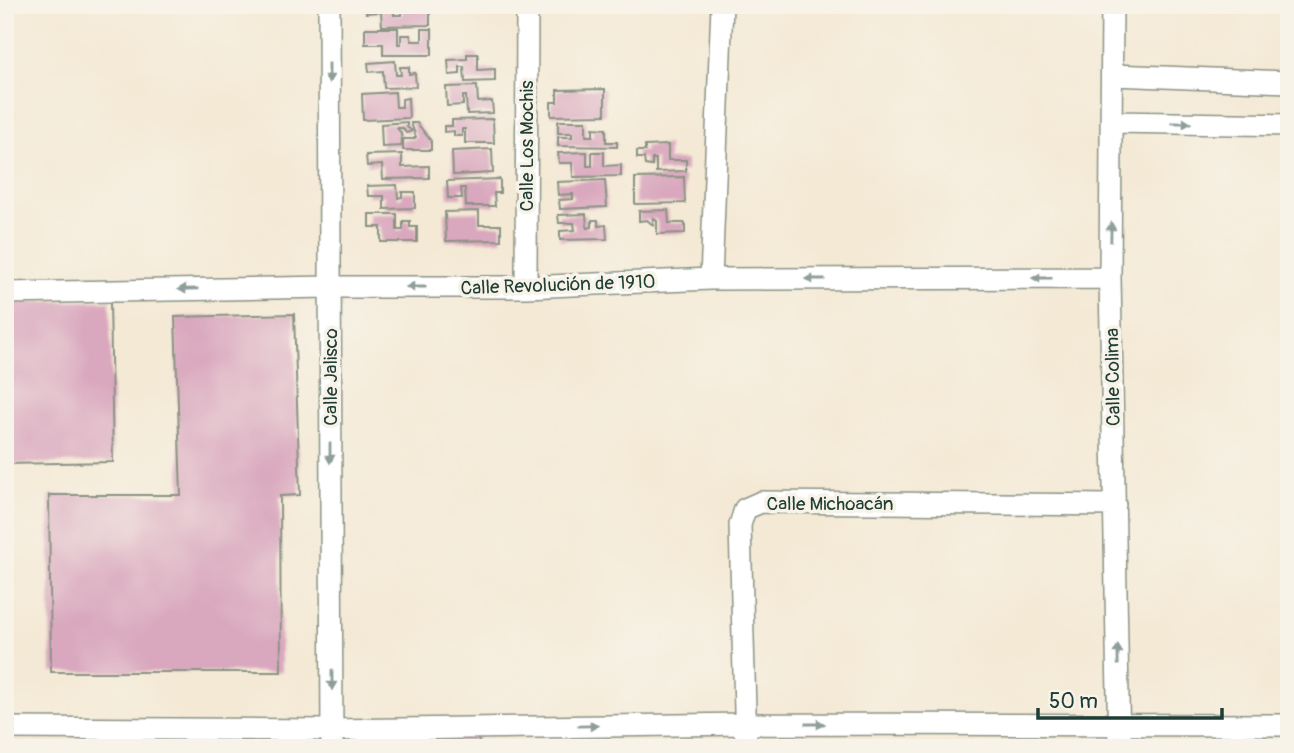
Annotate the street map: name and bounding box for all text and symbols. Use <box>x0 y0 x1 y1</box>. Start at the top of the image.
one-way arrow <box>323 63 335 85</box>
street label: Calle Los Mochis <box>515 80 539 212</box>
one-way arrow <box>1170 117 1192 129</box>
one-way arrow <box>1105 220 1117 242</box>
street label: Calle Revolución de 1910 <box>460 270 656 300</box>
one-way arrow <box>1031 272 1053 284</box>
one-way arrow <box>803 273 825 285</box>
one-way arrow <box>405 281 427 293</box>
one-way arrow <box>177 283 199 295</box>
street label: Calle Jalisco <box>319 328 343 426</box>
street label: Calle Colima <box>1100 328 1126 426</box>
one-way arrow <box>324 442 336 464</box>
street label: Calle Michoacán <box>766 492 894 516</box>
one-way arrow <box>1112 644 1124 666</box>
one-way arrow <box>326 670 338 692</box>
scale bar <box>1038 676 1222 720</box>
text: 50 m <box>1049 688 1098 715</box>
one-way arrow <box>805 718 827 730</box>
one-way arrow <box>577 721 599 732</box>

